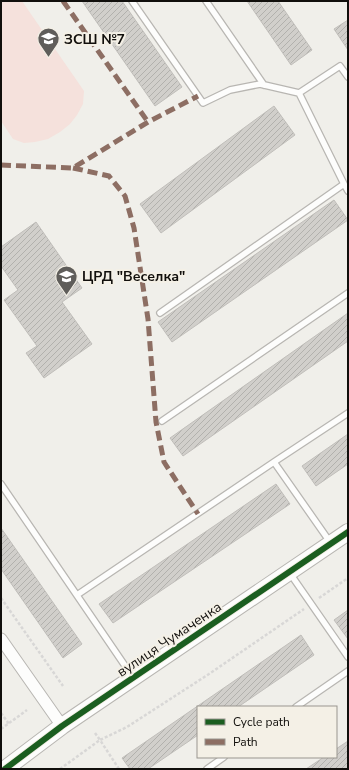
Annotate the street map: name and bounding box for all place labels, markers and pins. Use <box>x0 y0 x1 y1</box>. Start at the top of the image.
school or university icon: ЗСШ №7 <box>36 26 62 59</box>
place label: ЗСШ №7 <box>64 30 125 49</box>
school or university icon: ЦРД "Веселка" <box>54 263 80 296</box>
place label: ЦРД "Веселка" <box>82 267 185 286</box>

